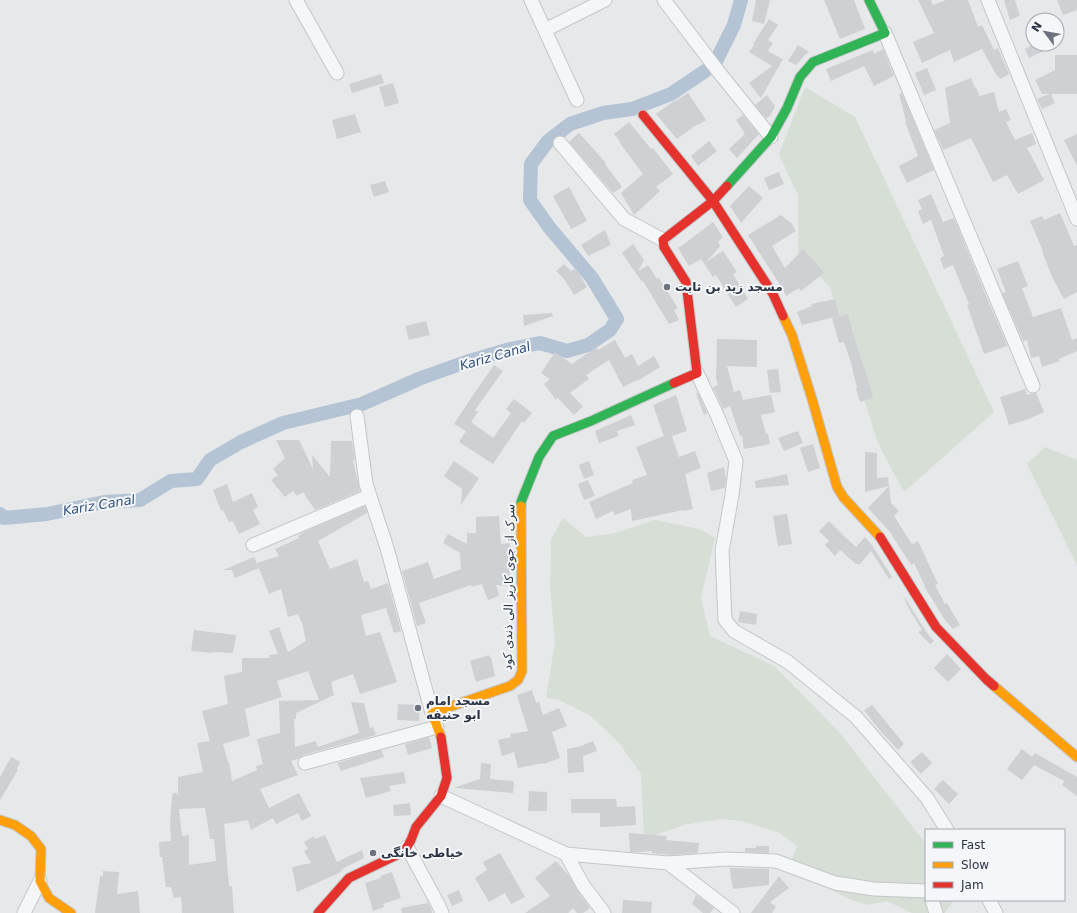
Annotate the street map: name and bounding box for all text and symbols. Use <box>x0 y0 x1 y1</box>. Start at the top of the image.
north arrow <box>1025 12 1065 52</box>
text: N <box>1029 20 1045 34</box>
place label: مسجد زید بن ثابت <box>675 280 783 294</box>
marker: مسجد زید بن ثابت <box>662 282 672 292</box>
water label: Kariz Canal <box>458 339 532 373</box>
water label: Kariz Canal <box>62 492 137 518</box>
street label: سرک از جوی کاریز الی ذندی کود <box>501 504 518 670</box>
place label: مسجد امام ابو حنیفه <box>426 694 490 723</box>
marker: مسجد امام ابو حنیفه <box>413 703 423 713</box>
legend <box>925 829 1065 901</box>
text: Fast <box>961 838 985 852</box>
place label: خیاطی خانگی <box>381 846 463 860</box>
marker: خیاطی خانگی <box>368 848 378 858</box>
text: Slow <box>961 858 989 872</box>
text: Jam <box>960 878 984 892</box>

